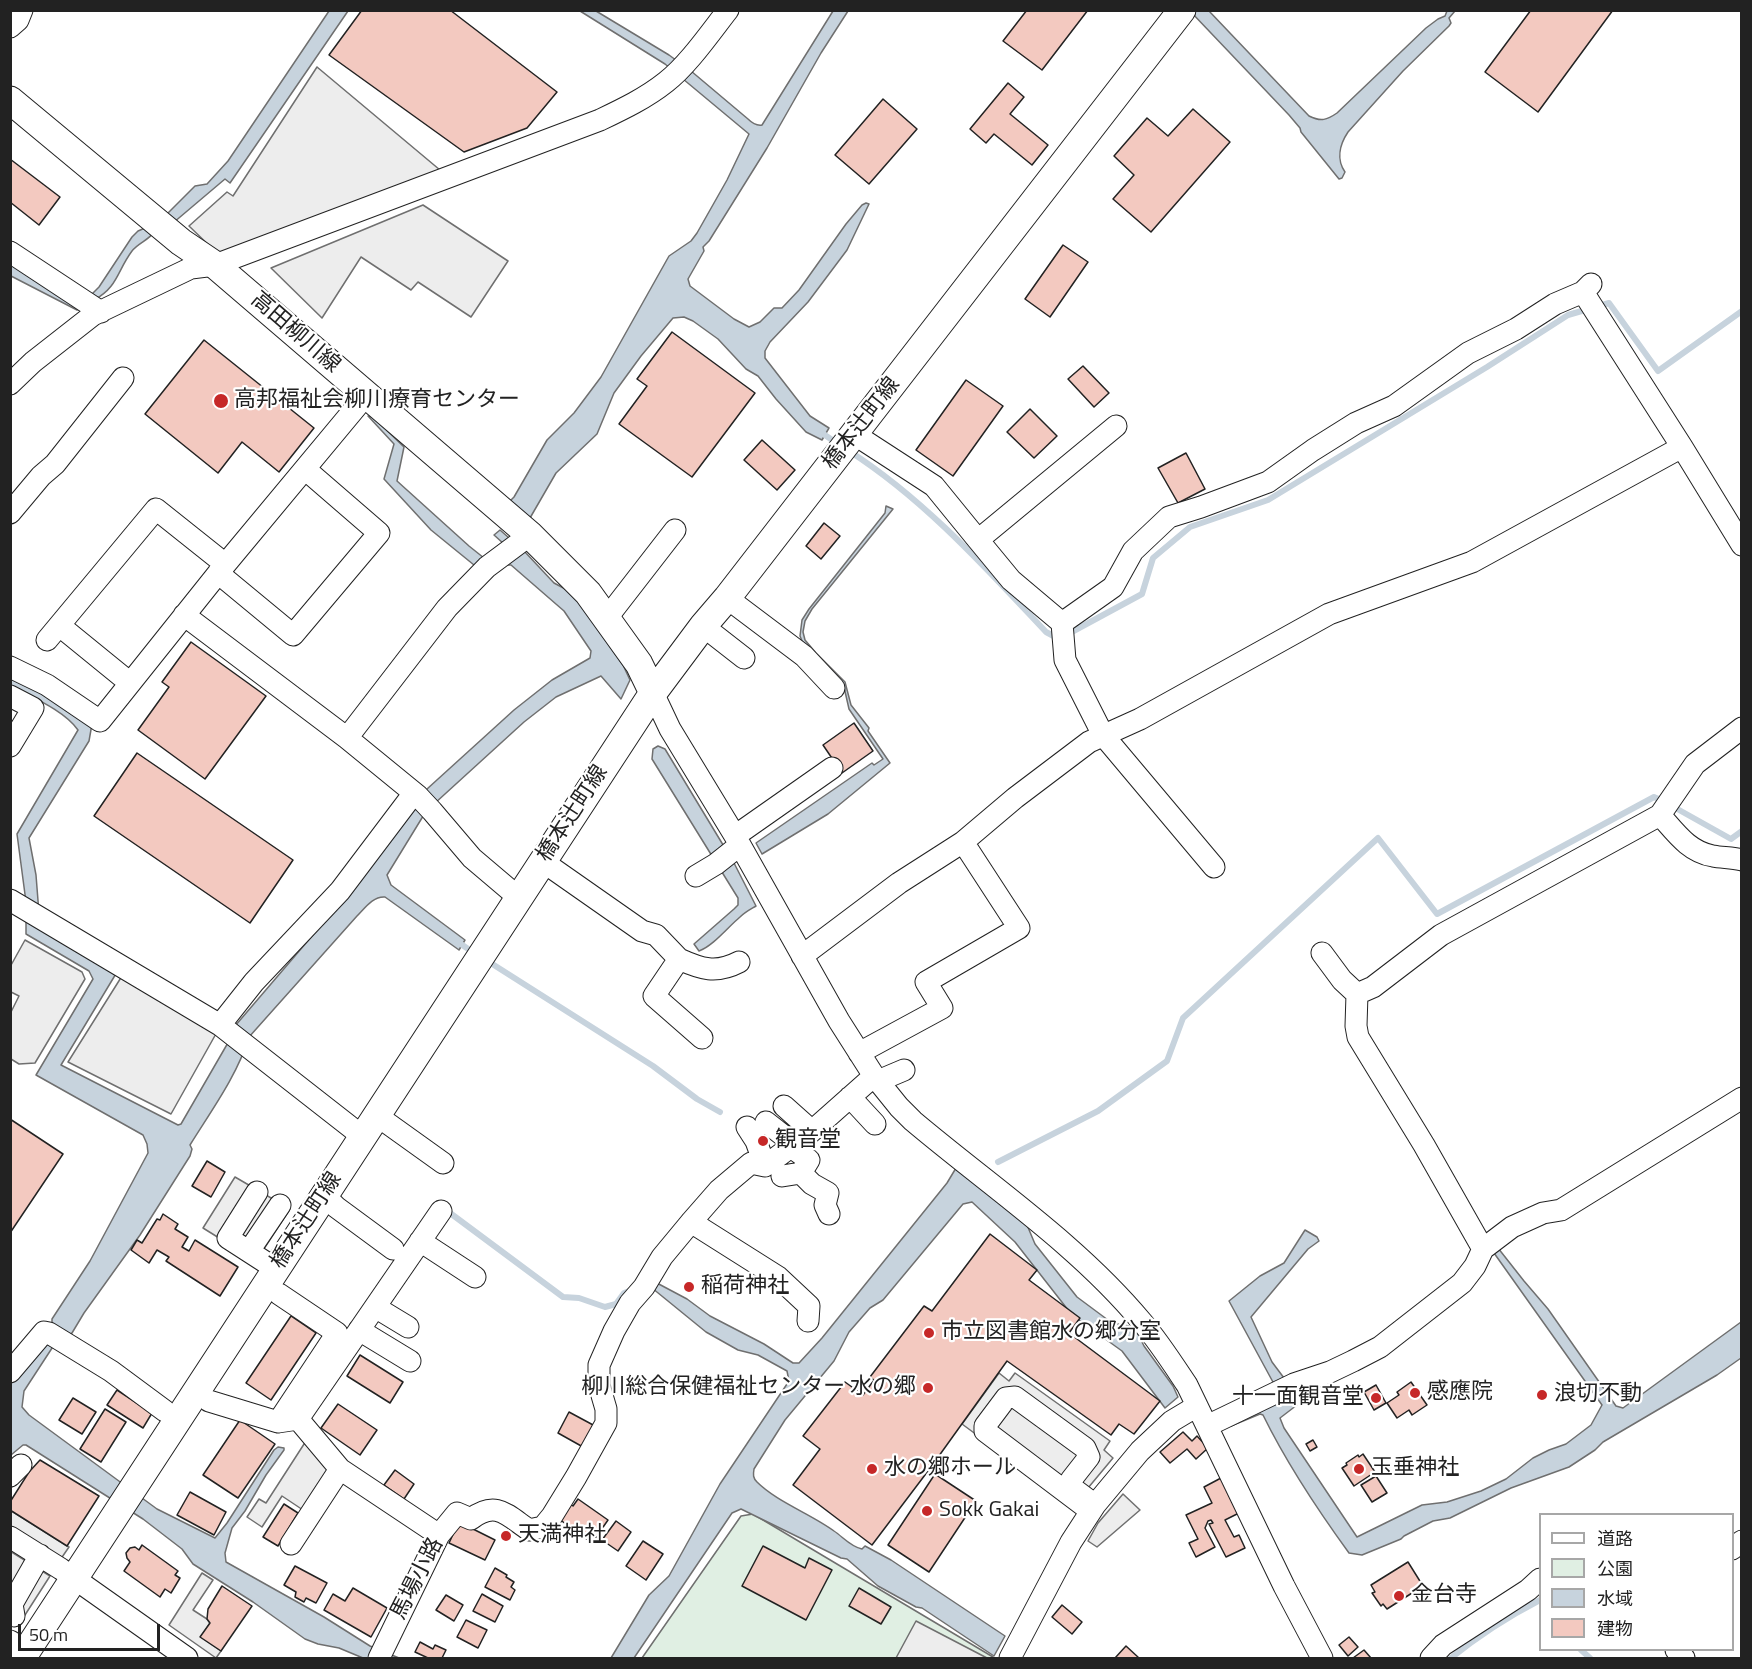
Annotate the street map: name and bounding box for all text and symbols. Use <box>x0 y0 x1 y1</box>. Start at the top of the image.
street label: 高田柳川線 <box>245 287 345 379</box>
street label: 橋本辻町線 <box>818 373 906 475</box>
place label: 高邦福祉会柳川療育センター <box>234 388 520 414</box>
marker: 高邦福祉会柳川療育センター <box>212 392 230 410</box>
street label: 橋本辻町線 <box>532 761 614 867</box>
place label: 観音堂 <box>775 1128 841 1154</box>
marker: 観音堂 <box>756 1134 770 1148</box>
street label: 橋本辻町線 <box>266 1168 348 1274</box>
place label: 稲荷神社 <box>701 1274 789 1300</box>
marker: 稲荷神社 <box>682 1280 696 1294</box>
place label: 市立図書館水の郷分室 <box>941 1320 1161 1346</box>
marker: 市立図書館水の郷分室 <box>922 1326 936 1340</box>
place label: 柳川総合保健福祉センター 水の郷 <box>581 1375 916 1401</box>
place label: 感應院 <box>1427 1380 1493 1406</box>
marker: 柳川総合保健福祉センター 水の郷 <box>921 1381 935 1395</box>
place label: 浪切不動 <box>1554 1382 1642 1408</box>
place label: 十一面観音堂 <box>1232 1385 1364 1411</box>
marker: 感應院 <box>1408 1386 1422 1400</box>
marker: 浪切不動 <box>1535 1388 1549 1402</box>
marker: 十一面観音堂 <box>1369 1391 1383 1405</box>
place label: 水の郷ホール <box>884 1456 1016 1482</box>
place label: 玉垂神社 <box>1371 1456 1459 1482</box>
marker: 水の郷ホール <box>865 1462 879 1476</box>
marker: 玉垂神社 <box>1352 1462 1366 1476</box>
place label: Sokk Gakai <box>939 1498 1039 1524</box>
marker: Sokk Gakai <box>920 1504 934 1518</box>
legend <box>1539 1513 1734 1651</box>
place label: 天満神社 <box>518 1523 606 1549</box>
text: 道路 <box>1597 1525 1633 1552</box>
marker: 天満神社 <box>499 1529 513 1543</box>
street label: 馬場小路 <box>386 1534 450 1624</box>
text: 公園 <box>1597 1555 1633 1582</box>
place label: 金台寺 <box>1411 1583 1477 1609</box>
text: 水域 <box>1597 1585 1633 1612</box>
marker: 金台寺 <box>1392 1589 1406 1603</box>
scale bar <box>21 1612 164 1650</box>
text: 建物 <box>1597 1615 1633 1642</box>
text: 50 m <box>29 1621 68 1648</box>

